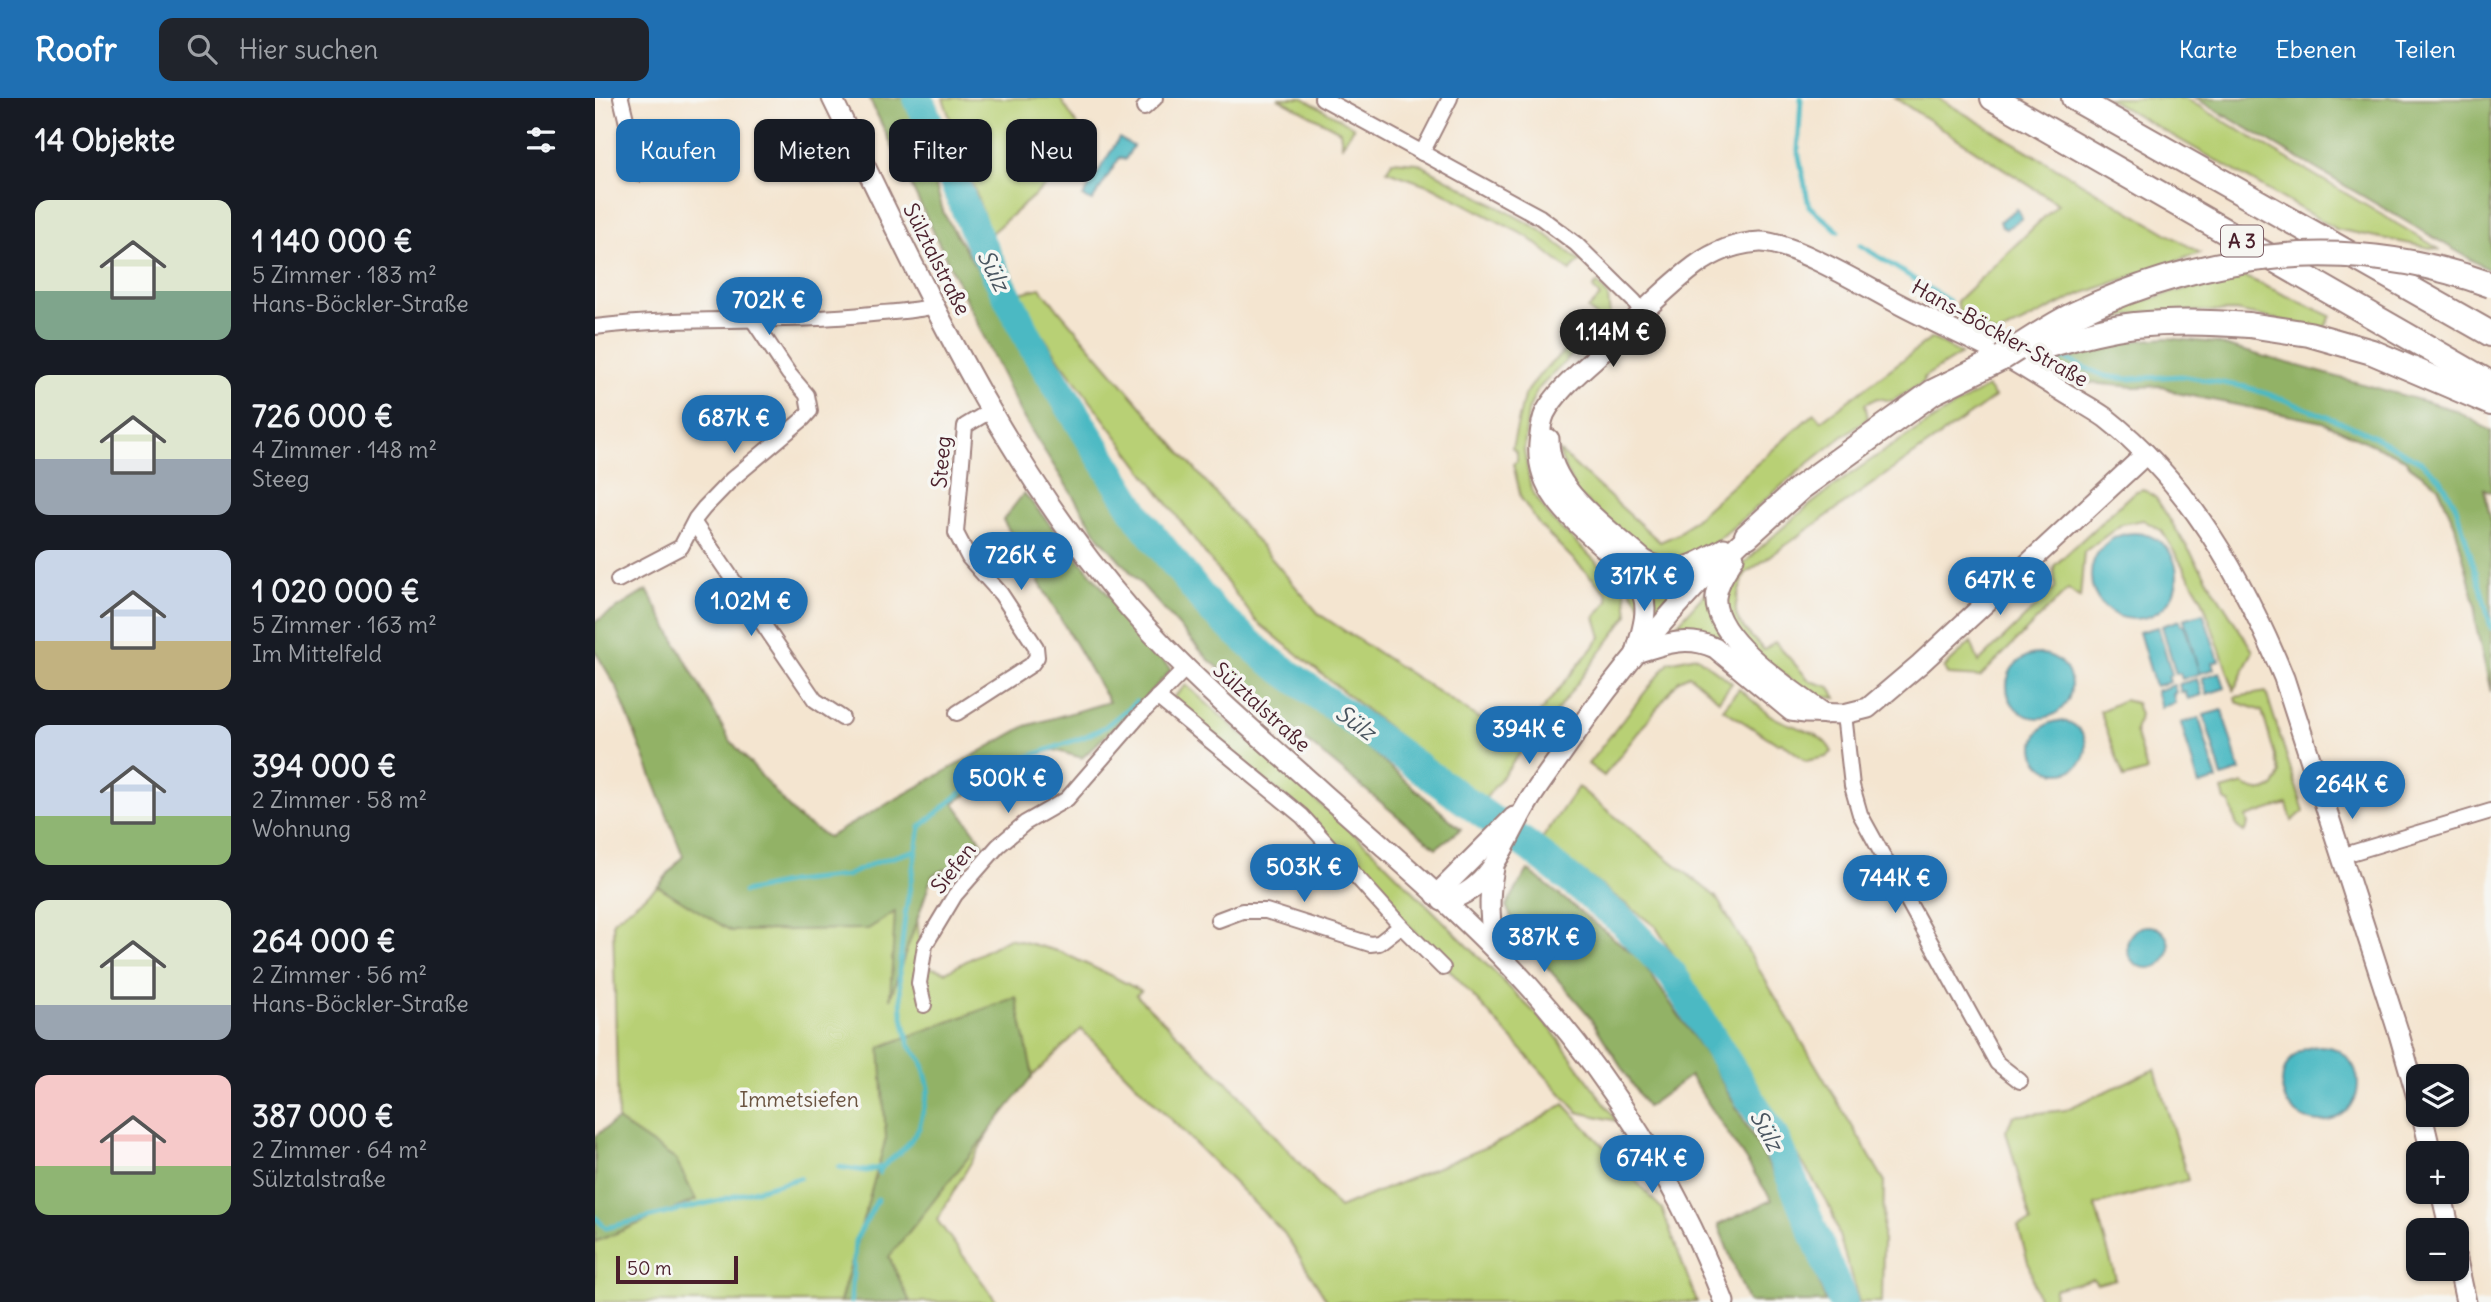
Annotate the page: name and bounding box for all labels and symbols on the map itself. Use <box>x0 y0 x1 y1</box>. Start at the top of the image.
street label: Sülztalstraße <box>897 198 977 320</box>
road number: A 3 <box>2221 225 2263 256</box>
water label: Sülz <box>971 245 1017 297</box>
street label: Hans-Böckler-Straße <box>1907 273 2093 393</box>
pin: 702K € <box>712 278 826 337</box>
pin: 1.14M € <box>1548 310 1678 369</box>
pin: 687K € <box>677 396 791 455</box>
street label: Steeg <box>925 435 957 489</box>
pin: 726K € <box>964 532 1078 592</box>
pin: 317K € <box>1587 554 1701 613</box>
pin: 647K € <box>1943 558 2057 617</box>
pin: 1.02M € <box>686 578 816 638</box>
street label: Sülztalstraße <box>1208 656 1316 758</box>
water label: Sülz <box>1330 698 1383 747</box>
pin: 394K € <box>1472 706 1586 766</box>
pin: 500K € <box>951 756 1065 815</box>
pin: 264K € <box>2295 762 2409 821</box>
street label: Siefen <box>925 837 981 899</box>
pin: 503K € <box>1247 844 1361 904</box>
pin: 744K € <box>1838 856 1952 915</box>
pin: 387K € <box>1487 914 1601 974</box>
park label: Immetsiefen <box>739 1086 859 1113</box>
water label: Sülz <box>1744 1104 1791 1157</box>
pin: 674K € <box>1595 1136 1709 1195</box>
scale bar <box>616 1253 739 1285</box>

